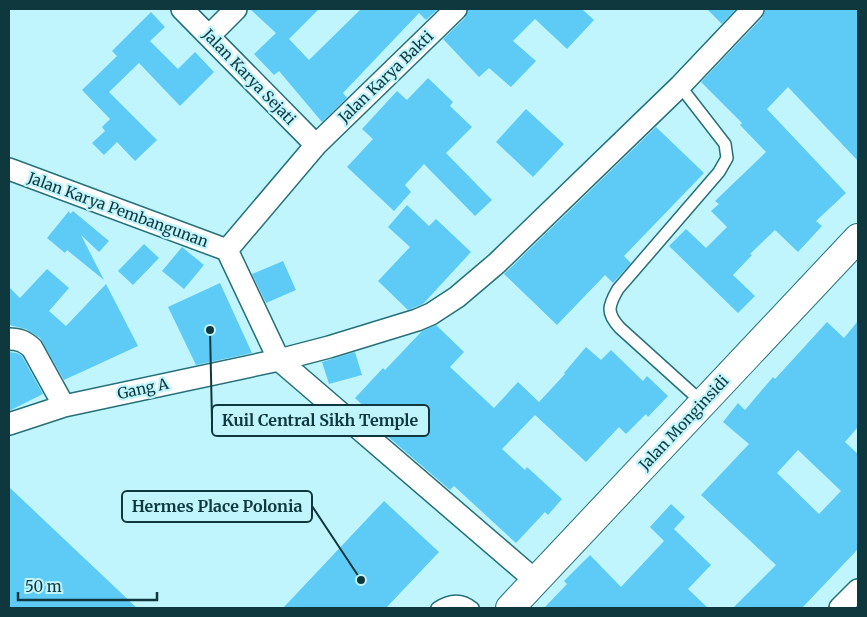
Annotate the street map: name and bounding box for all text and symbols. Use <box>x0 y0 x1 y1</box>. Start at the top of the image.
street label: Jalan Karya Sejati <box>198 24 300 129</box>
street label: Jalan Karya Bakti <box>334 27 437 127</box>
street label: Jalan Karya Pembangunan <box>24 168 211 251</box>
street label: Jalan Monginsidi <box>634 371 733 475</box>
street label: Gang A <box>116 374 171 403</box>
callout: Kuil Central Sikh Temple <box>212 405 429 436</box>
text: Kuil Central Sikh Temple <box>222 410 418 430</box>
callout: Hermes Place Polonia <box>122 491 312 522</box>
text: Hermes Place Polonia <box>132 496 302 516</box>
scale bar <box>18 570 156 602</box>
text: 50 m <box>25 577 62 596</box>

